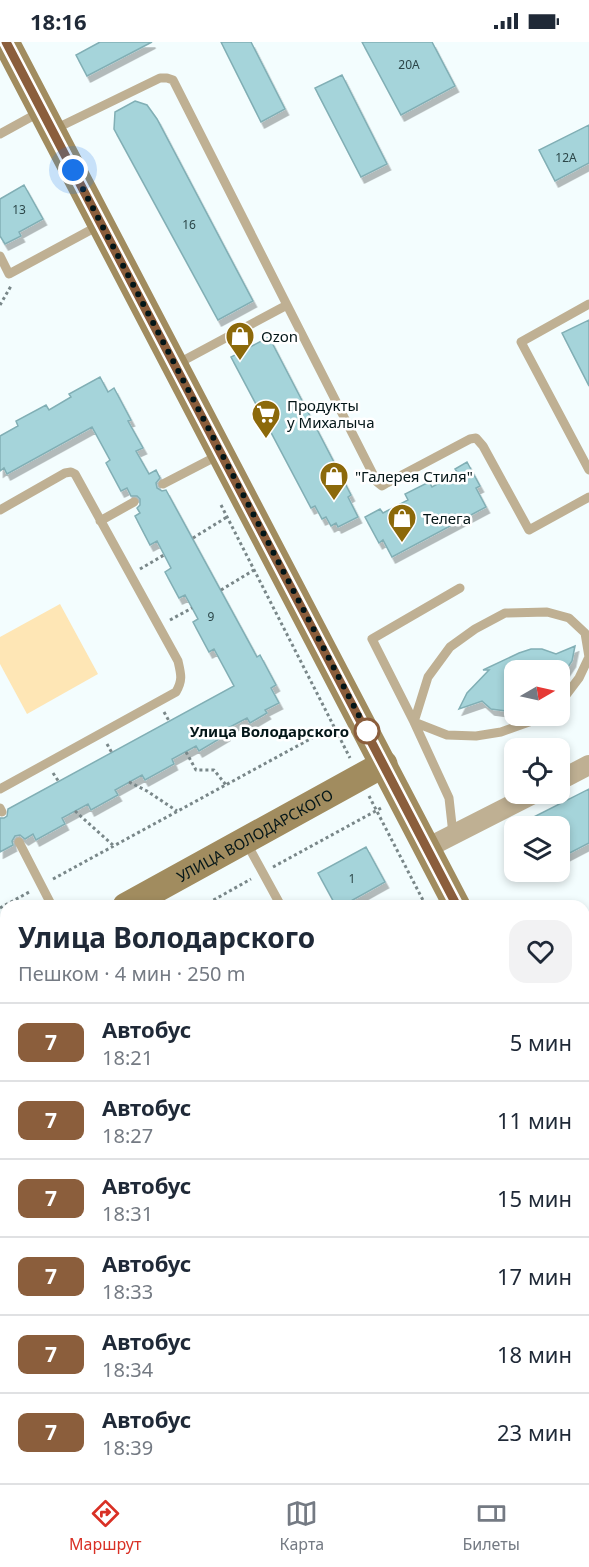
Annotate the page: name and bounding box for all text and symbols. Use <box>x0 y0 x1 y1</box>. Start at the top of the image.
text: 18:16 <box>30 6 87 36</box>
house number: 20А <box>398 56 420 73</box>
house number: 12А <box>555 149 577 166</box>
your location <box>58 155 88 185</box>
house number: 13 <box>12 201 26 218</box>
house number: 16 <box>182 216 196 233</box>
shop icon: Ozon <box>224 320 256 362</box>
place label: Ozon <box>261 326 298 346</box>
place label: Продукты у Михалыча <box>287 395 375 432</box>
supermarket icon: Продукты у Михалыча <box>250 398 282 440</box>
shop icon: "Галерея Стиля" <box>318 460 350 502</box>
place label: "Галерея Стиля" <box>355 466 473 486</box>
shop icon: Телега <box>386 502 418 544</box>
place label: Телега <box>423 508 471 528</box>
house number: 9 <box>208 608 215 625</box>
north arrow <box>504 660 570 726</box>
map controls <box>504 660 570 882</box>
marker: Улица Володарского <box>354 718 380 744</box>
place label: Улица Володарского <box>190 721 349 741</box>
button: locate <box>504 738 570 804</box>
street label: УЛИЦА ВОЛОДАРСКОГО <box>173 784 337 886</box>
button: layers <box>504 816 570 882</box>
house number: 1 <box>349 870 355 887</box>
text: Улица Володарского <box>18 918 315 956</box>
button: heart <box>509 920 572 983</box>
text: Пешком · 4 мин · 250 m <box>18 960 245 987</box>
text: Автобус <box>102 1014 191 1044</box>
text: 5 мин <box>510 1027 572 1057</box>
text: 7 <box>45 1028 57 1056</box>
text: 18:21 <box>102 1044 153 1071</box>
text: Автобус <box>102 1092 191 1122</box>
text: 11 мин <box>497 1105 572 1135</box>
text: 7 <box>45 1106 57 1134</box>
text: 18:27 <box>102 1122 153 1149</box>
text: Автобус <box>102 1170 191 1200</box>
text: 15 мин <box>497 1183 572 1213</box>
text: 7 <box>45 1184 57 1212</box>
text: 18:31 <box>102 1200 153 1227</box>
text: Автобус <box>102 1248 191 1278</box>
text: 17 мин <box>497 1261 572 1291</box>
text: 7 <box>45 1262 57 1290</box>
text: 18:33 <box>102 1278 153 1305</box>
text: Автобус <box>102 1326 191 1356</box>
text: 18 мин <box>497 1339 572 1369</box>
text: 7 <box>45 1340 57 1368</box>
text: 18:34 <box>102 1356 153 1383</box>
text: Автобус <box>102 1404 191 1434</box>
text: 23 мин <box>497 1417 572 1447</box>
text: 7 <box>45 1418 57 1446</box>
text: 18:39 <box>102 1434 153 1461</box>
tab: Маршрут <box>69 1497 141 1555</box>
tab: Карта <box>280 1497 324 1555</box>
tab: Билеты <box>462 1497 520 1555</box>

